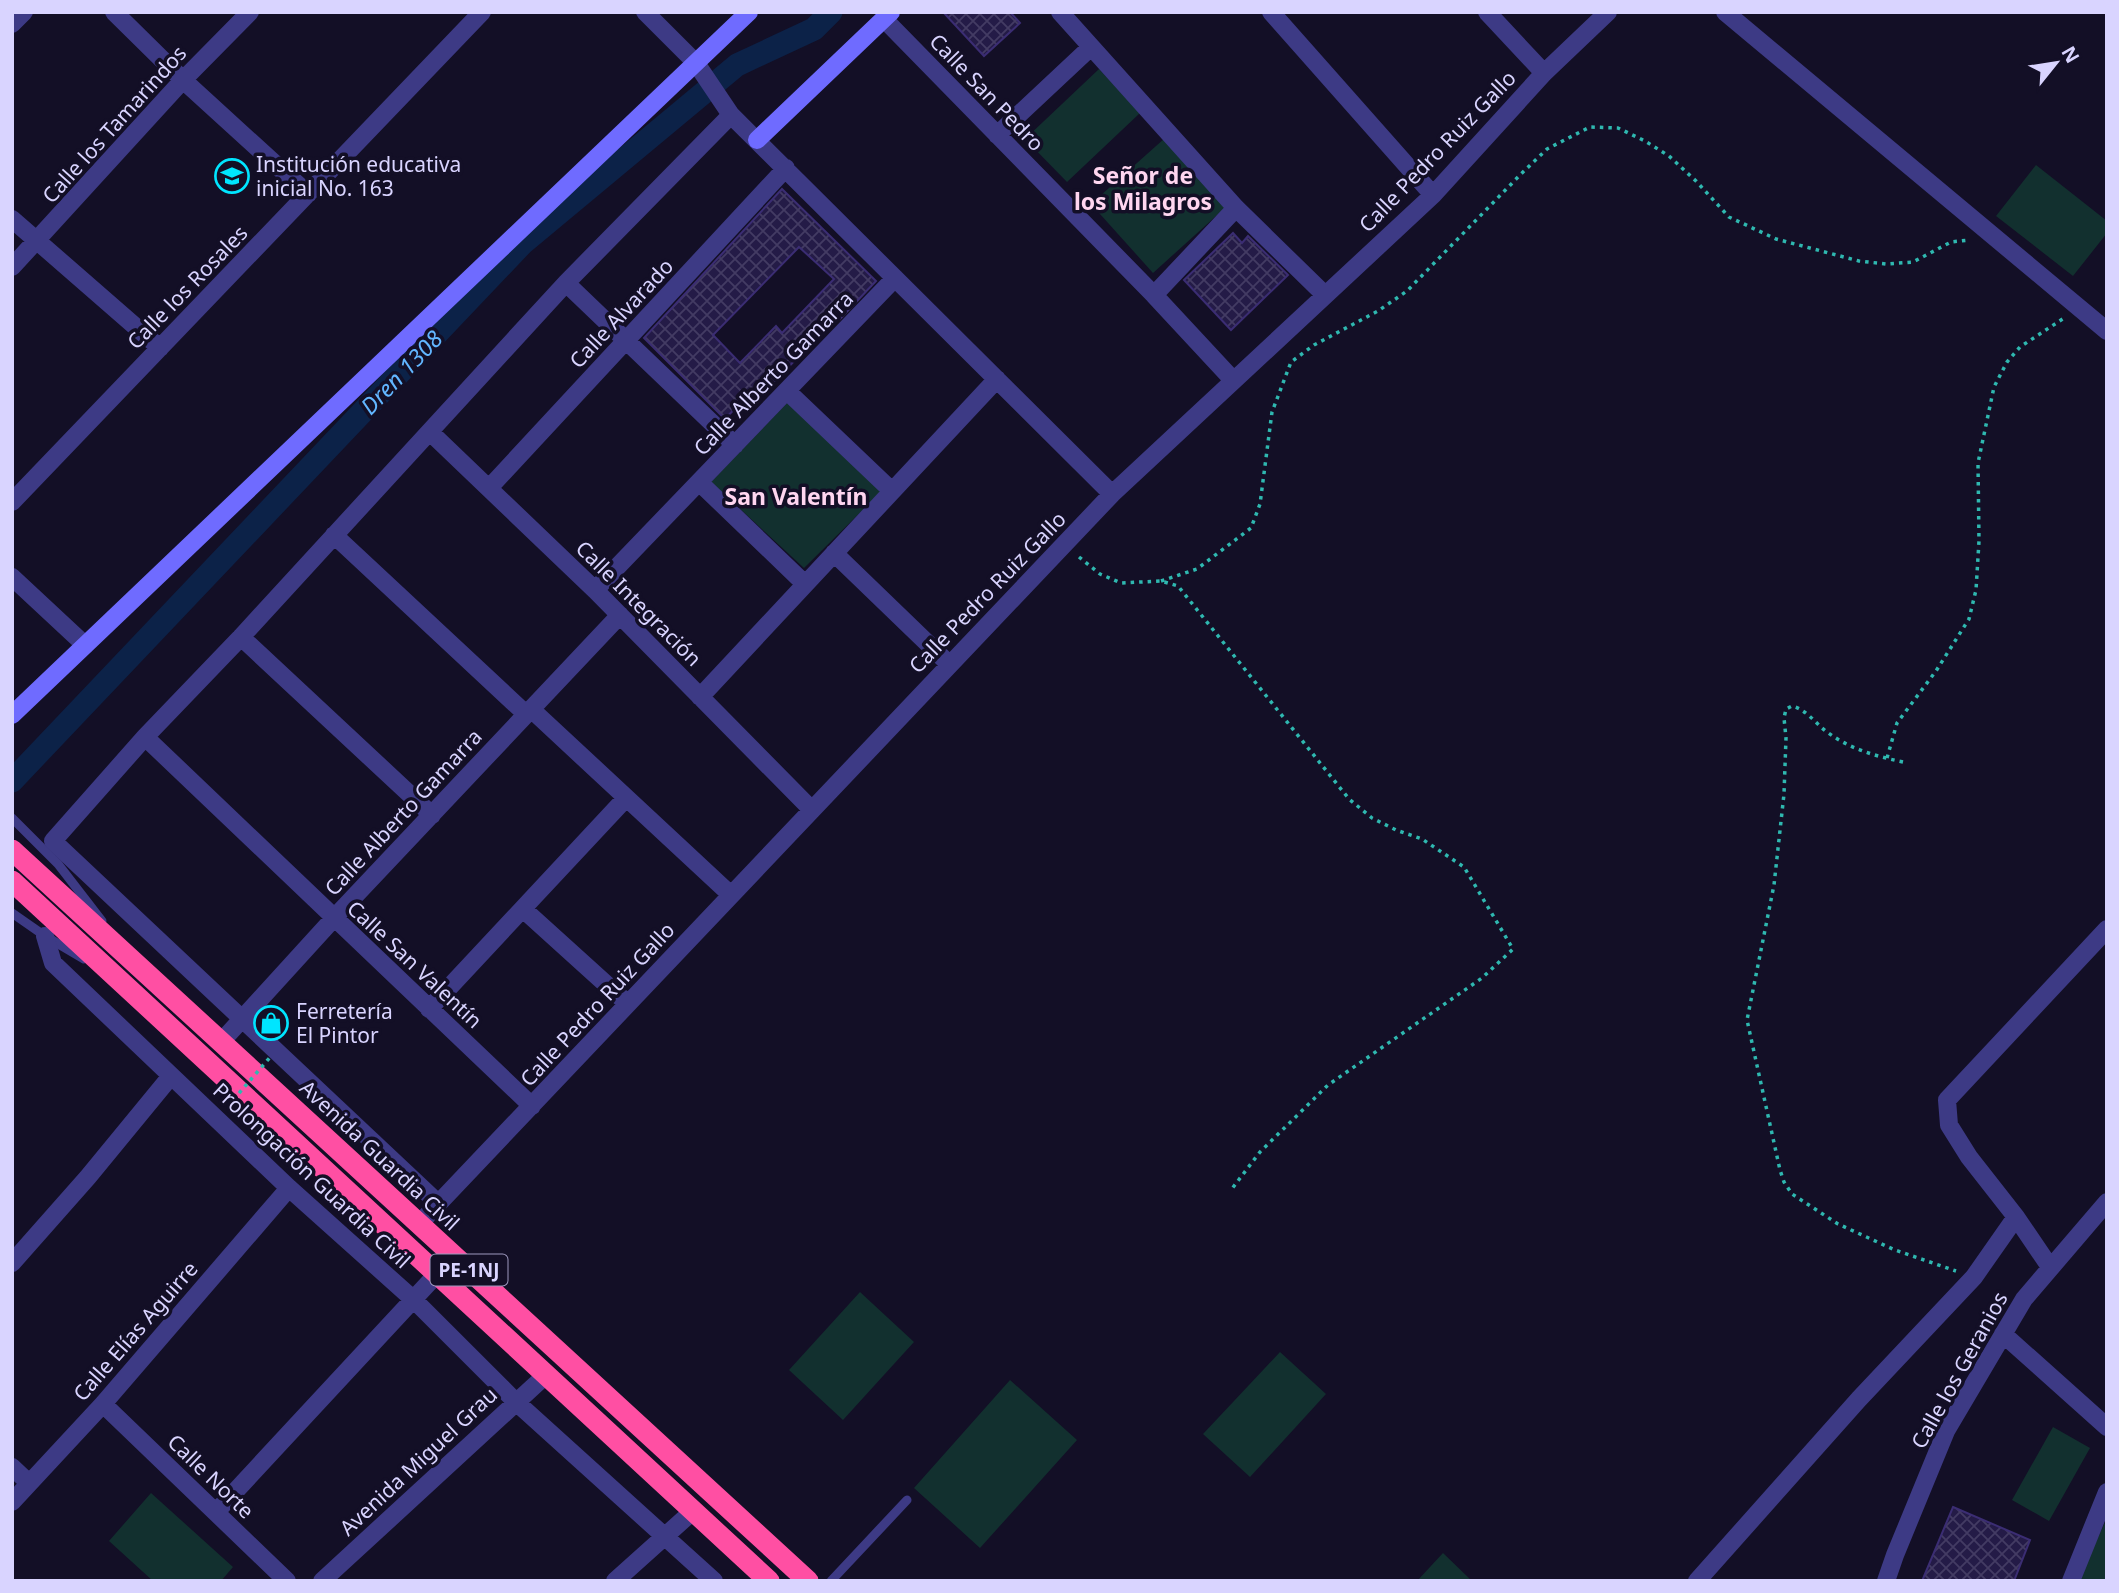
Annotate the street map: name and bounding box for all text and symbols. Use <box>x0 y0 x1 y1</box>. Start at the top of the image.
street label: Calle San Pedro <box>924 27 1050 157</box>
north arrow <box>2021 28 2091 98</box>
street label: Calle los Tamarindos <box>36 39 192 209</box>
text: N <box>2056 41 2086 68</box>
street label: Calle Pedro Ruiz Gallo <box>1352 64 1522 238</box>
place label: Institución educativa inicial No. 163 <box>256 150 461 202</box>
school or university icon: Institución educativa inicial No. 163 <box>213 157 251 195</box>
district label: Señor de los Milagros <box>1074 159 1212 217</box>
street label: Calle los Rosales <box>121 219 253 355</box>
street label: Calle Alvarado <box>563 252 679 374</box>
street label: Calle Alberto Gamarra <box>687 285 859 461</box>
water label: Dren 1308 <box>353 323 449 421</box>
district label: San Valentín <box>725 480 868 512</box>
street label: Calle Pedro Ruiz Gallo <box>902 505 1072 679</box>
street label: Calle Integración <box>570 534 708 672</box>
street label: Calle Alberto Gamarra <box>318 723 488 901</box>
street label: Calle San Valentín <box>341 894 489 1034</box>
street label: Calle Pedro Ruiz Gallo <box>514 916 680 1092</box>
place label: Ferretería El Pintor <box>296 997 393 1049</box>
shop icon: Ferretería El Pintor <box>252 1004 290 1042</box>
street label: Avenida Guardia Civil <box>294 1074 466 1236</box>
street label: Prolongación Guardia Civil <box>207 1076 417 1274</box>
road number: PE-1NJ <box>430 1254 508 1286</box>
street label: Calle Elías Aguirre <box>67 1255 203 1407</box>
street label: Calle los Geranios <box>1904 1287 2014 1453</box>
street label: Avenida Miguel Grau <box>333 1381 503 1541</box>
street label: Calle Norte <box>162 1428 260 1524</box>

